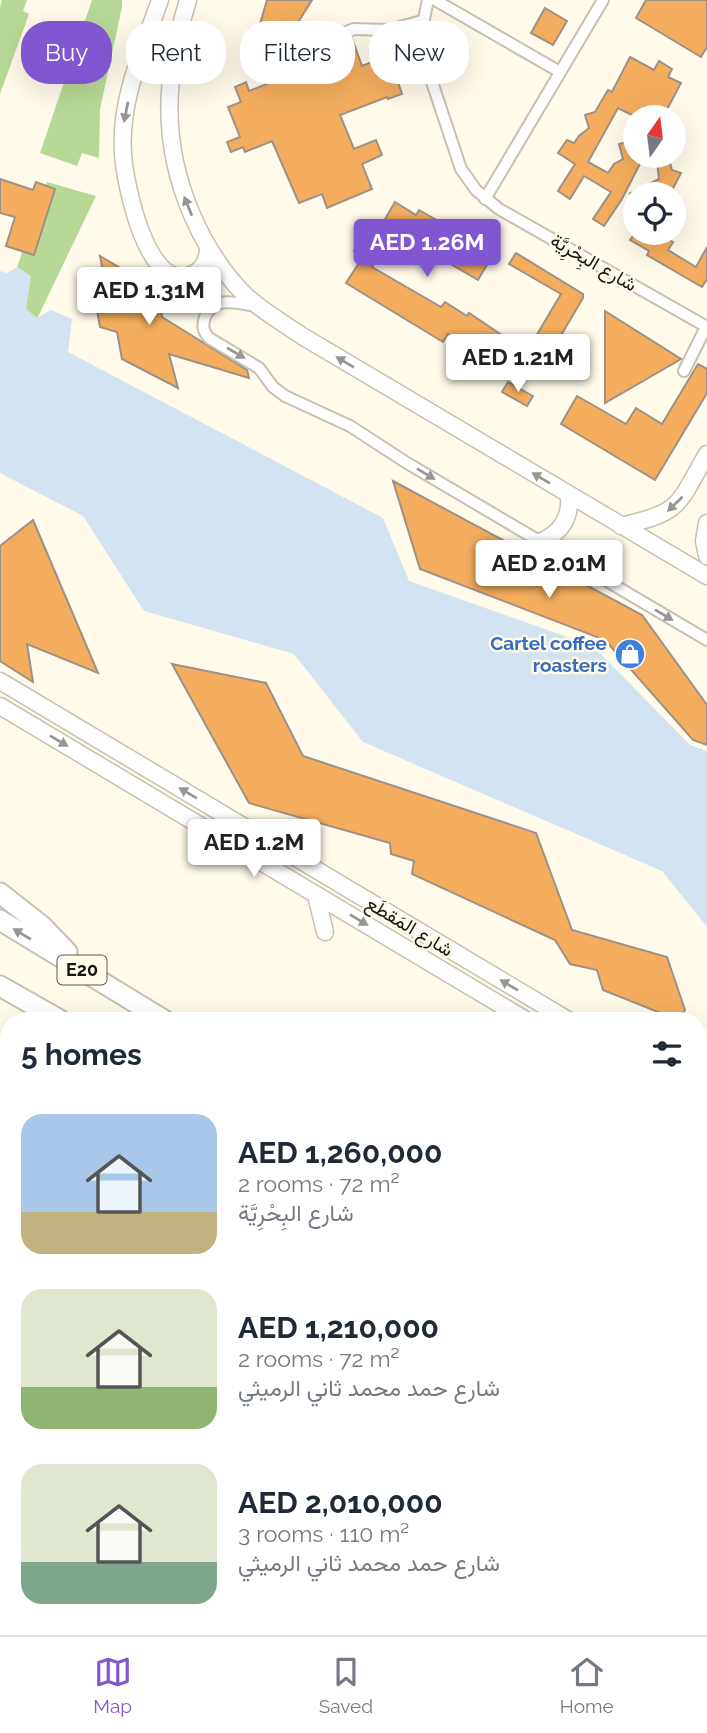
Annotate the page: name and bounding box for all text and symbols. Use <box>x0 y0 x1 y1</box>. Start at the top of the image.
chip: Buy <box>21 21 112 84</box>
chip: Rent <box>126 21 226 84</box>
chip: Filters <box>240 21 355 84</box>
chip: New <box>369 21 469 84</box>
one-way arrow <box>120 101 131 123</box>
north arrow <box>623 105 686 168</box>
map controls <box>623 105 686 245</box>
button: locate <box>623 182 686 245</box>
one-way arrow <box>183 195 194 216</box>
pin: AED 1.26M <box>347 219 507 279</box>
text: AED 1.26M <box>370 228 484 255</box>
street label: شارع البِحْرِيَّة <box>545 229 641 299</box>
pin: AED 1.31M <box>69 268 229 327</box>
text: AED 1.31M <box>93 276 205 303</box>
pin: AED 1.21M <box>438 334 598 394</box>
text: AED 1.21M <box>462 343 574 370</box>
one-way arrow <box>226 347 245 359</box>
one-way arrow <box>336 356 355 368</box>
one-way arrow <box>416 468 435 480</box>
one-way arrow <box>531 473 551 485</box>
one-way arrow <box>666 496 684 512</box>
pin: AED 2.01M <box>469 540 629 600</box>
text: AED 2.01M <box>492 549 606 576</box>
one-way arrow <box>654 609 673 621</box>
place label: Cartel coffee roasters <box>490 632 607 676</box>
shop icon: Cartel coffee roasters <box>613 637 647 671</box>
one-way arrow <box>49 735 68 747</box>
one-way arrow <box>179 787 198 799</box>
pin: AED 1.2M <box>182 820 326 879</box>
text: AED 1.2M <box>204 828 304 855</box>
street label: شارع المَقطَع <box>361 891 457 963</box>
one-way arrow <box>350 914 369 927</box>
one-way arrow <box>13 927 32 940</box>
road number: E20 <box>57 956 106 985</box>
one-way arrow <box>500 979 519 992</box>
icon: filters <box>648 1035 686 1073</box>
text: 5 homes <box>21 1037 142 1072</box>
text: AED 1,260,000 <box>238 1135 442 1170</box>
icon: home <box>77 1142 161 1226</box>
text: 2 rooms · 72 m² <box>238 1170 399 1197</box>
text: شارع البِحْرِيَّة <box>238 1199 354 1226</box>
text: AED 1,210,000 <box>238 1310 439 1345</box>
icon: home <box>77 1317 161 1401</box>
text: 2 rooms · 72 m² <box>238 1345 399 1372</box>
text: شارع حمد محمد ثاني الرميثي <box>238 1374 500 1401</box>
text: AED 2,010,000 <box>238 1485 443 1520</box>
icon: home <box>77 1492 161 1576</box>
text: 3 rooms · 110 m² <box>238 1520 409 1547</box>
text: شارع حمد محمد ثاني الرميثي <box>238 1549 500 1576</box>
tab: Map <box>93 1653 132 1717</box>
tab: Saved <box>319 1653 373 1717</box>
tab: Home <box>560 1653 614 1717</box>

